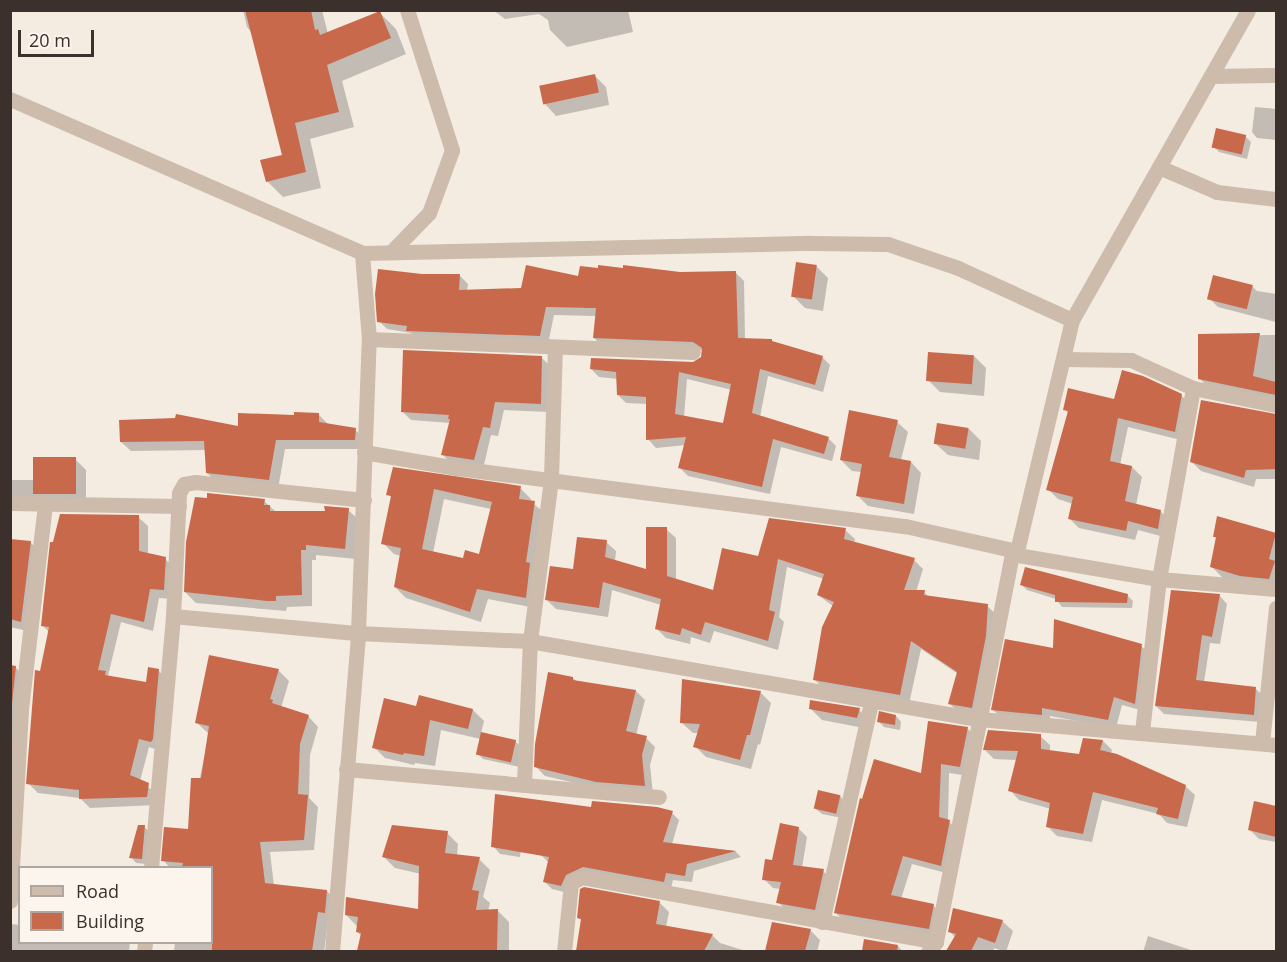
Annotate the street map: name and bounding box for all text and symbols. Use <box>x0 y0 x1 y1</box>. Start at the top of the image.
scale bar <box>21 18 98 56</box>
text: 20 m <box>29 28 71 52</box>
legend <box>18 866 213 944</box>
text: Road <box>76 879 119 903</box>
text: Building <box>76 909 144 933</box>

